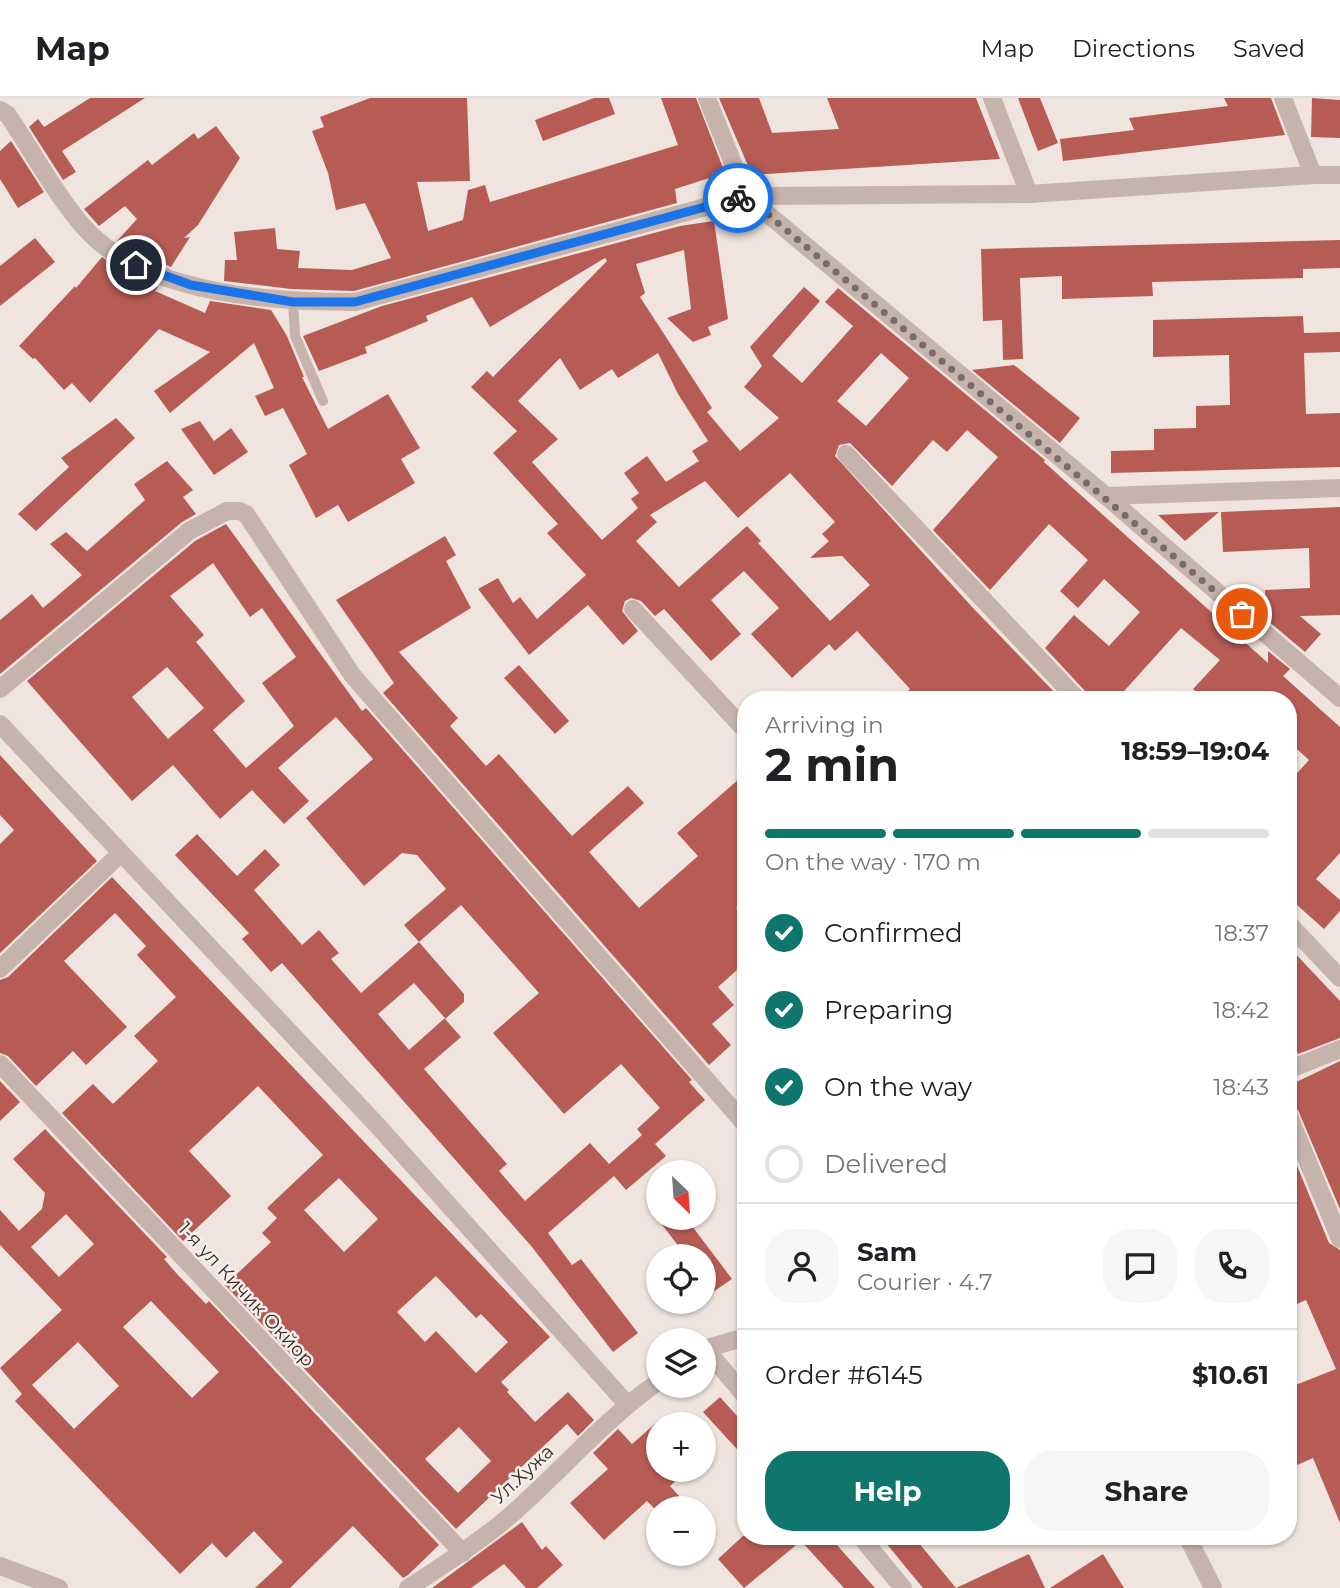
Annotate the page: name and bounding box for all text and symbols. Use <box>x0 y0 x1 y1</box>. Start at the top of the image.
text: Map <box>35 28 110 68</box>
text: Map <box>981 34 1034 63</box>
text: Directions <box>1072 34 1195 63</box>
text: Saved <box>1233 34 1305 63</box>
courier <box>703 163 773 233</box>
icon: bike <box>719 179 757 217</box>
pin <box>106 235 166 295</box>
icon: home <box>117 246 155 284</box>
pin <box>1212 584 1272 644</box>
icon: bag <box>1223 595 1261 633</box>
text: Arriving in <box>765 711 884 739</box>
text: 18:59–19:04 <box>1121 735 1269 767</box>
text: 2 min <box>765 736 899 793</box>
text: On the way · 170 m <box>765 848 981 876</box>
icon: check <box>765 914 803 952</box>
text: Confirmed <box>824 917 963 949</box>
text: 18:37 <box>1215 919 1269 947</box>
icon: check <box>765 991 803 1029</box>
text: Preparing <box>824 994 953 1026</box>
text: 18:42 <box>1213 996 1269 1024</box>
icon: check <box>765 1068 803 1106</box>
text: On the way <box>824 1071 972 1103</box>
text: 18:43 <box>1213 1073 1269 1101</box>
text: Delivered <box>824 1148 948 1180</box>
north arrow <box>646 1160 716 1230</box>
map controls <box>646 1160 716 1566</box>
street label: 1-я ул Кичик Окйор <box>174 1217 320 1371</box>
button: person <box>765 1229 839 1303</box>
button: chat <box>1103 1229 1177 1303</box>
button: phone <box>1195 1229 1269 1303</box>
text: Sam <box>857 1236 917 1268</box>
button: locate <box>646 1244 716 1314</box>
text: Courier · 4.7 <box>857 1268 993 1296</box>
button: layers <box>646 1328 716 1398</box>
text: Order #6145 <box>765 1359 923 1391</box>
text: $10.61 <box>1192 1359 1269 1391</box>
button: + <box>646 1412 716 1482</box>
street label: Ул.Хужа <box>486 1440 558 1509</box>
button: Help <box>765 1451 1010 1531</box>
button: Share <box>1024 1451 1269 1531</box>
button: − <box>646 1496 716 1566</box>

